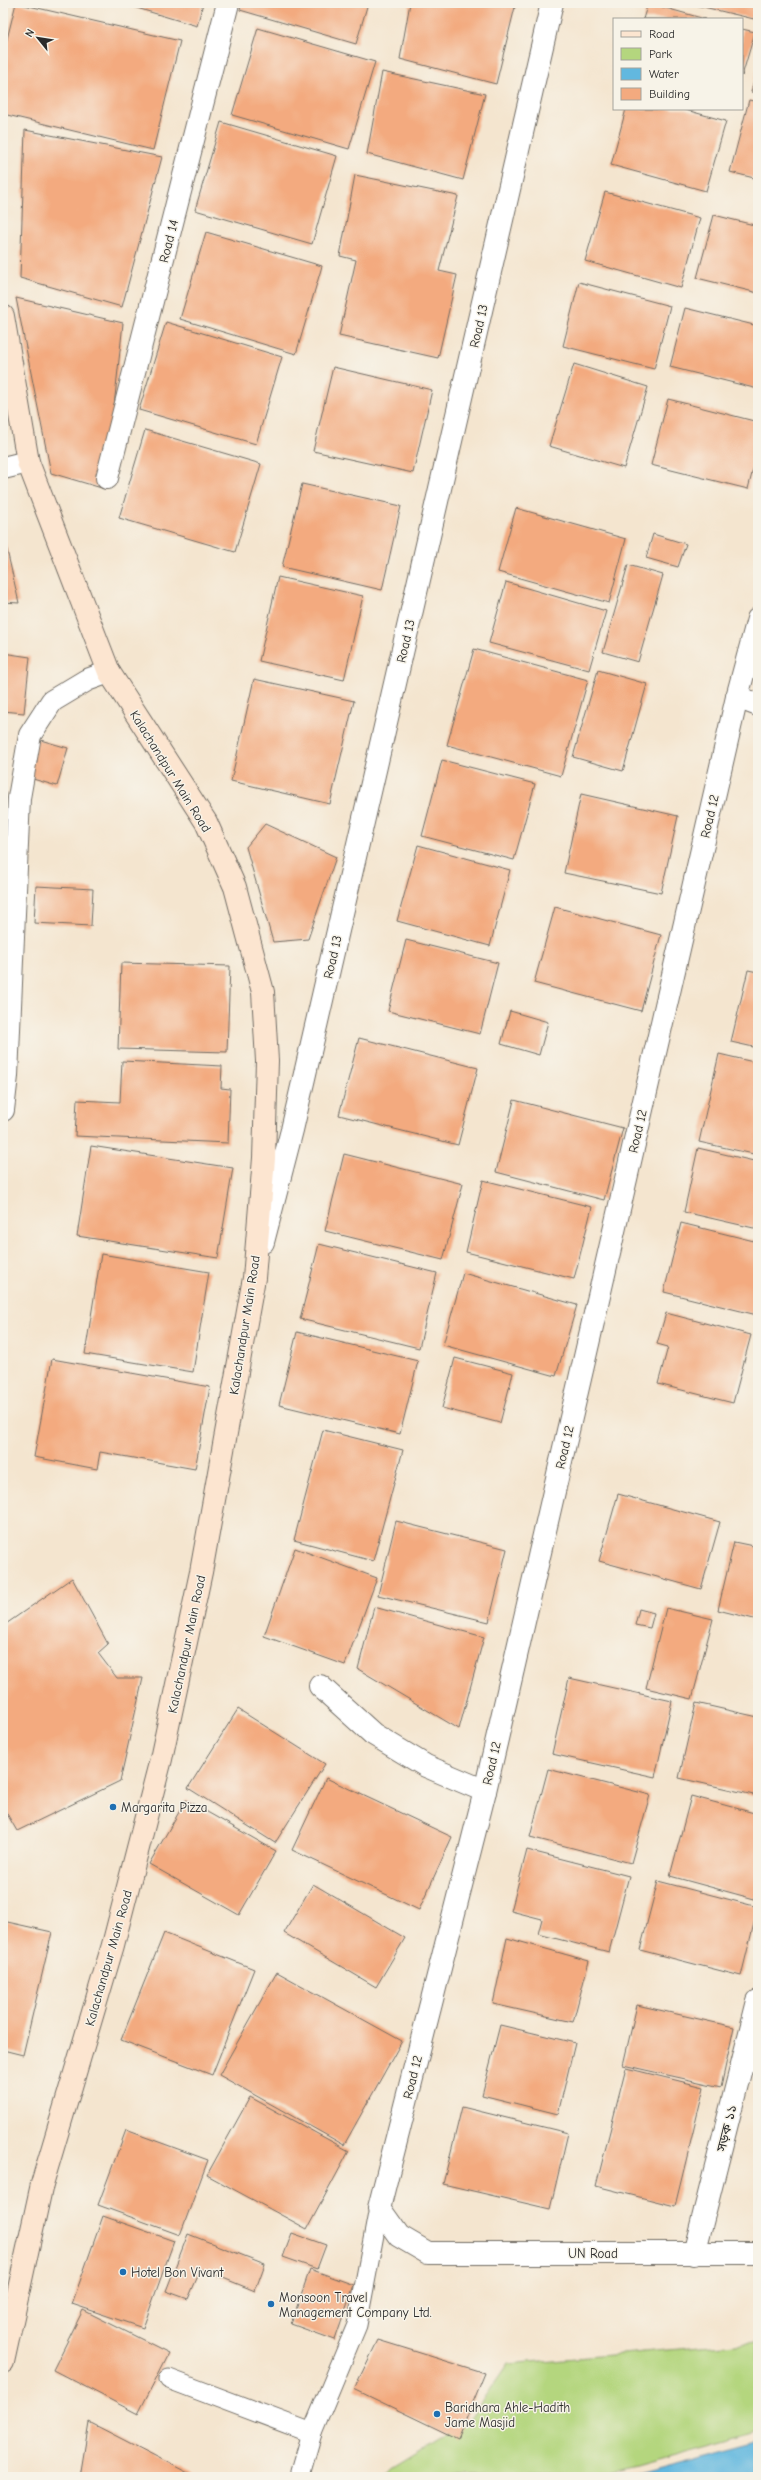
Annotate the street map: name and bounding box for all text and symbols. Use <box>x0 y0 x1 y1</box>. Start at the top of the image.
north arrow <box>18 18 58 58</box>
legend <box>613 18 743 110</box>
text: N <box>22 27 37 40</box>
text: Road <box>649 27 675 41</box>
text: Park <box>649 47 672 61</box>
text: Water <box>649 67 679 81</box>
text: Building <box>649 87 690 101</box>
street label: Road 14 <box>156 218 181 264</box>
street label: Road 13 <box>466 303 491 349</box>
street label: Road 13 <box>393 618 418 664</box>
street label: Kalachandpur Main Road <box>127 708 214 835</box>
street label: Road 12 <box>697 793 722 839</box>
street label: Road 13 <box>320 934 345 980</box>
street label: Road 12 <box>625 1108 650 1154</box>
street label: Kalachandpur Main Road <box>226 1254 263 1396</box>
street label: Road 12 <box>552 1424 577 1470</box>
street label: Kalachandpur Main Road <box>165 1574 208 1715</box>
street label: Road 12 <box>479 1740 504 1786</box>
place label: Margarita Pizza <box>121 1800 207 1815</box>
marker: Margarita Pizza <box>108 1802 118 1812</box>
street label: Kalachandpur Main Road <box>82 1888 135 2028</box>
street label: Road 12 <box>400 2054 425 2100</box>
street label: সড়ক ১১ <box>713 2103 740 2154</box>
street label: UN Road <box>568 2246 618 2261</box>
place label: Hotel Bon Vivant <box>131 2265 225 2280</box>
marker: Hotel Bon Vivant <box>118 2267 128 2277</box>
place label: Monsoon Travel Management Company Ltd. <box>279 2290 432 2320</box>
marker: Monsoon Travel Management Company Ltd. <box>266 2299 276 2309</box>
place label: Baridhara Ahle-Hadith Jame Masjid <box>445 2400 570 2430</box>
marker: Baridhara Ahle-Hadith Jame Masjid <box>432 2409 442 2419</box>

